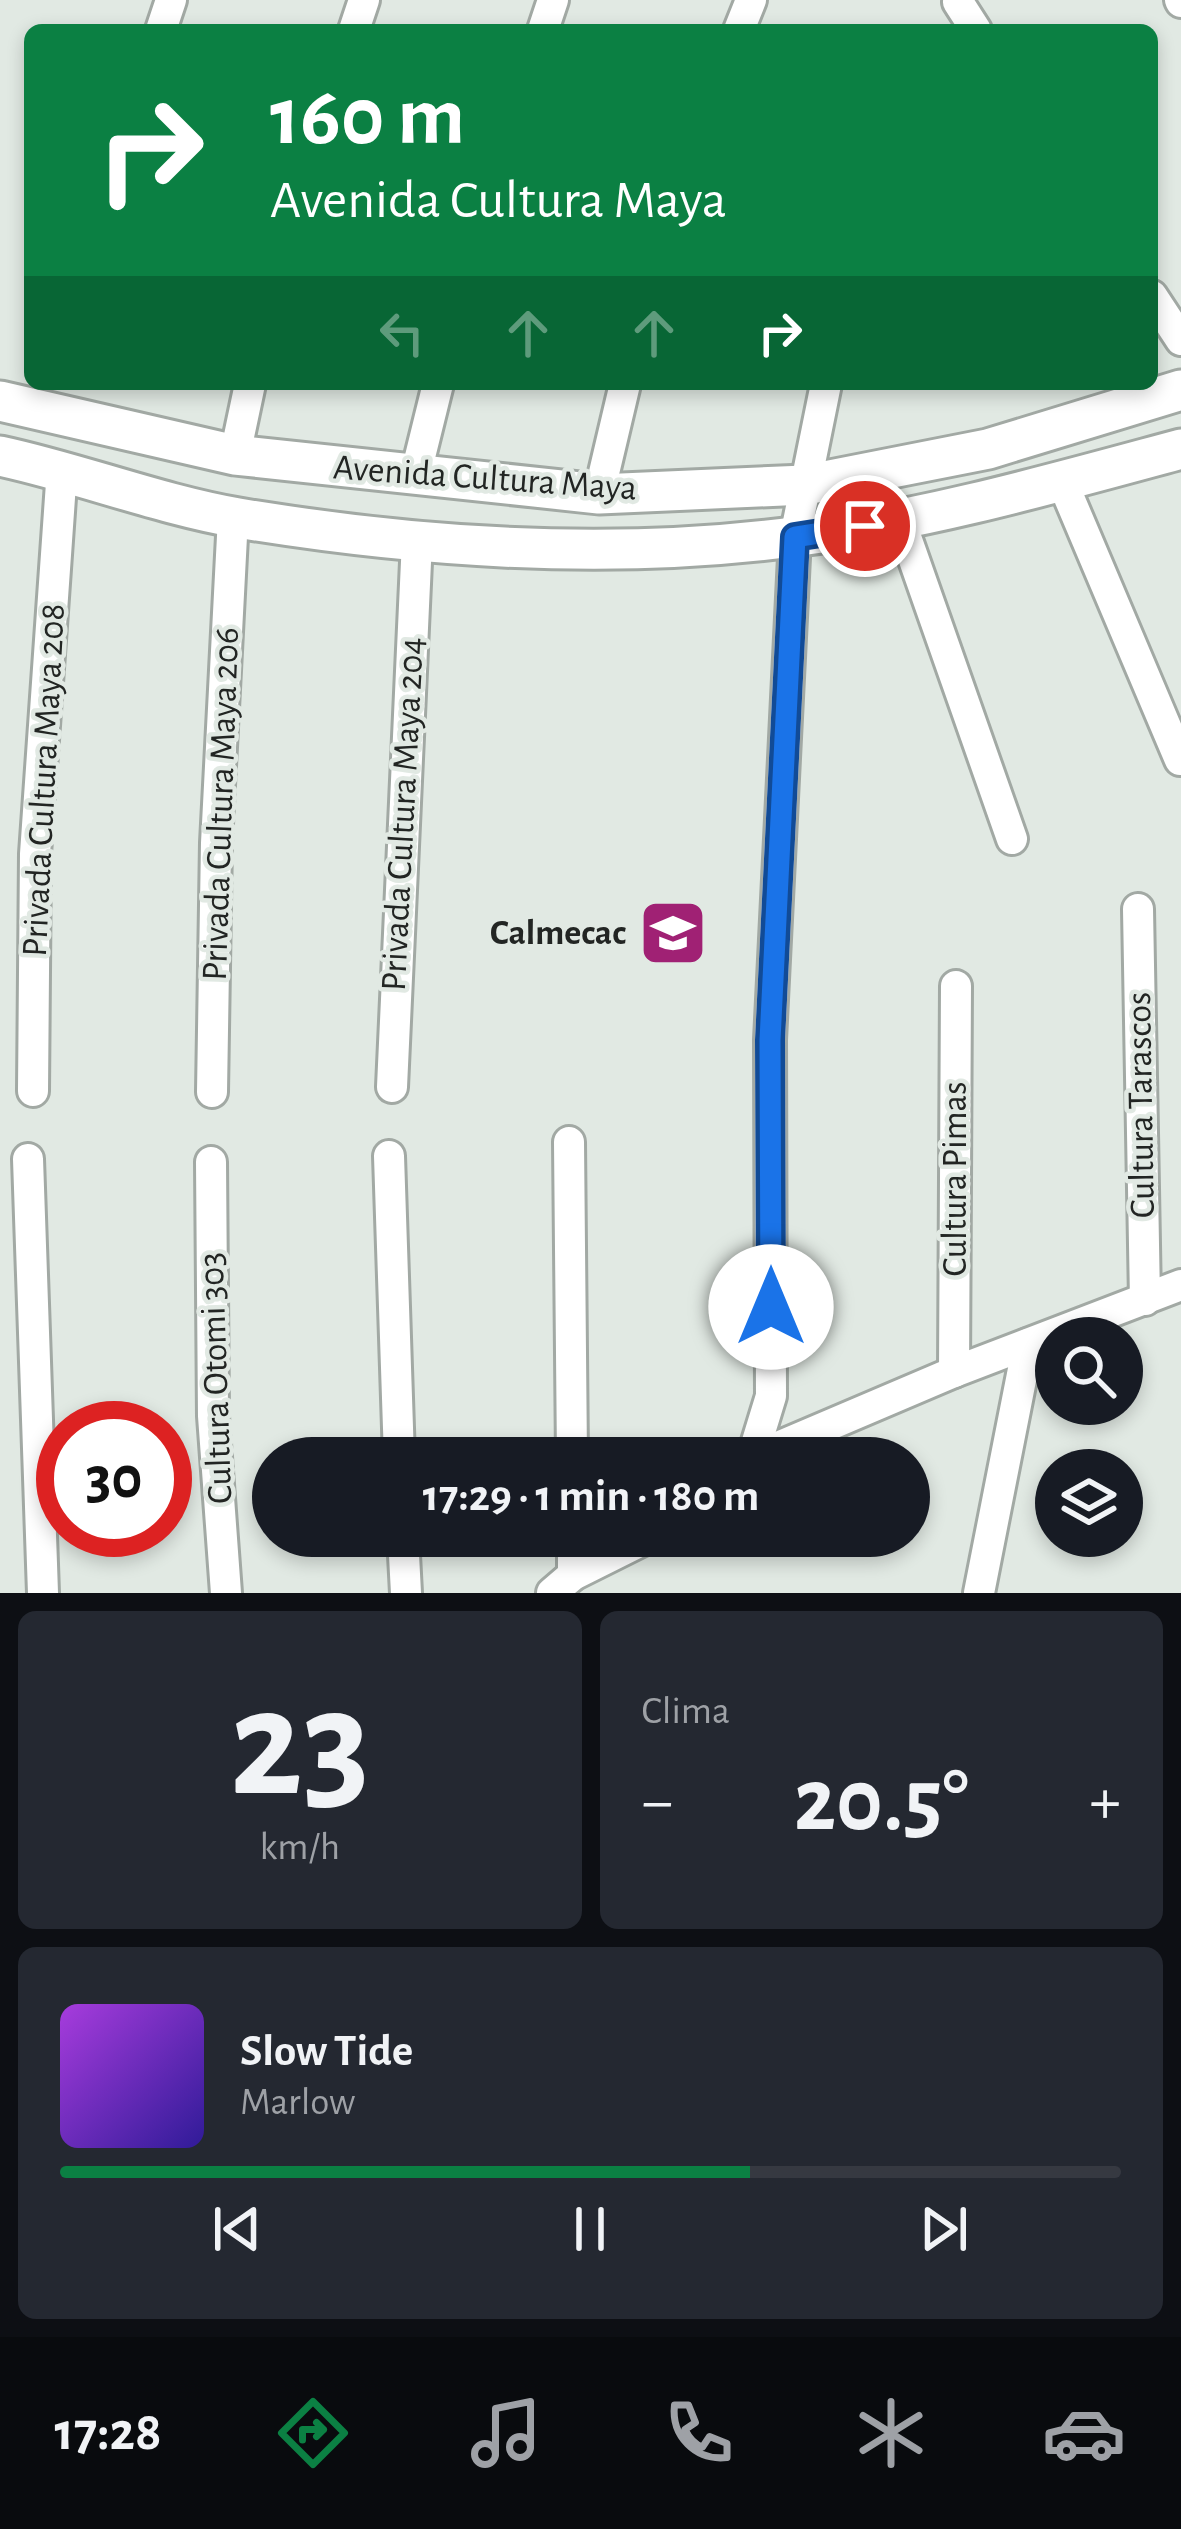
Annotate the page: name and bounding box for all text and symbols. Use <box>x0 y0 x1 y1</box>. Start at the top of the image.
icon: right <box>72 72 228 228</box>
text: 160 m <box>270 76 465 160</box>
text: Avenida Cultura Maya <box>270 174 727 228</box>
icon: left <box>369 300 435 366</box>
icon: ahead <box>495 300 561 366</box>
icon: ahead <box>621 300 687 366</box>
icon: right <box>747 300 813 366</box>
street label: Avenida Cultura Maya <box>332 449 638 507</box>
pin <box>814 475 916 577</box>
icon: arrive <box>832 493 898 559</box>
street label: Privada Cultura Maya 208 <box>17 602 71 958</box>
street label: Privada Cultura Maya 206 <box>197 627 245 981</box>
street label: Privada Cultura Maya 204 <box>376 636 430 992</box>
school or university icon: Calmecac <box>638 898 708 968</box>
place label: Calmecac <box>490 915 626 951</box>
street label: Cultura Tarascos <box>1121 991 1161 1219</box>
street label: Cultura Pimas <box>937 1081 973 1277</box>
position arrow <box>708 1244 834 1370</box>
street label: Cultura Otomi 303 <box>194 1251 238 1505</box>
map controls <box>1035 1317 1143 1557</box>
button: search <box>1035 1317 1143 1425</box>
speed limit sign: 30 <box>36 1401 192 1557</box>
button: layers <box>1035 1449 1143 1557</box>
text: 17:29 · 1 min · 180 m <box>423 1474 759 1519</box>
text: 23 <box>229 1668 370 1824</box>
text: Clima <box>642 1692 730 1731</box>
text: 20.5° <box>794 1757 969 1847</box>
text: − <box>642 1769 673 1835</box>
text: + <box>1089 1769 1121 1835</box>
text: km/h <box>260 1828 340 1867</box>
text: Slow Tide <box>240 2029 413 2074</box>
text: Marlow <box>240 2083 355 2122</box>
icon: previous <box>204 2196 270 2262</box>
icon: pause <box>557 2196 623 2262</box>
icon: next <box>911 2196 977 2262</box>
icon: directions <box>271 2391 355 2475</box>
icon: music <box>464 2391 548 2475</box>
icon: phone <box>657 2391 741 2475</box>
icon: climate <box>849 2391 933 2475</box>
icon: car <box>1042 2391 1126 2475</box>
text: 17:28 <box>54 2406 162 2460</box>

